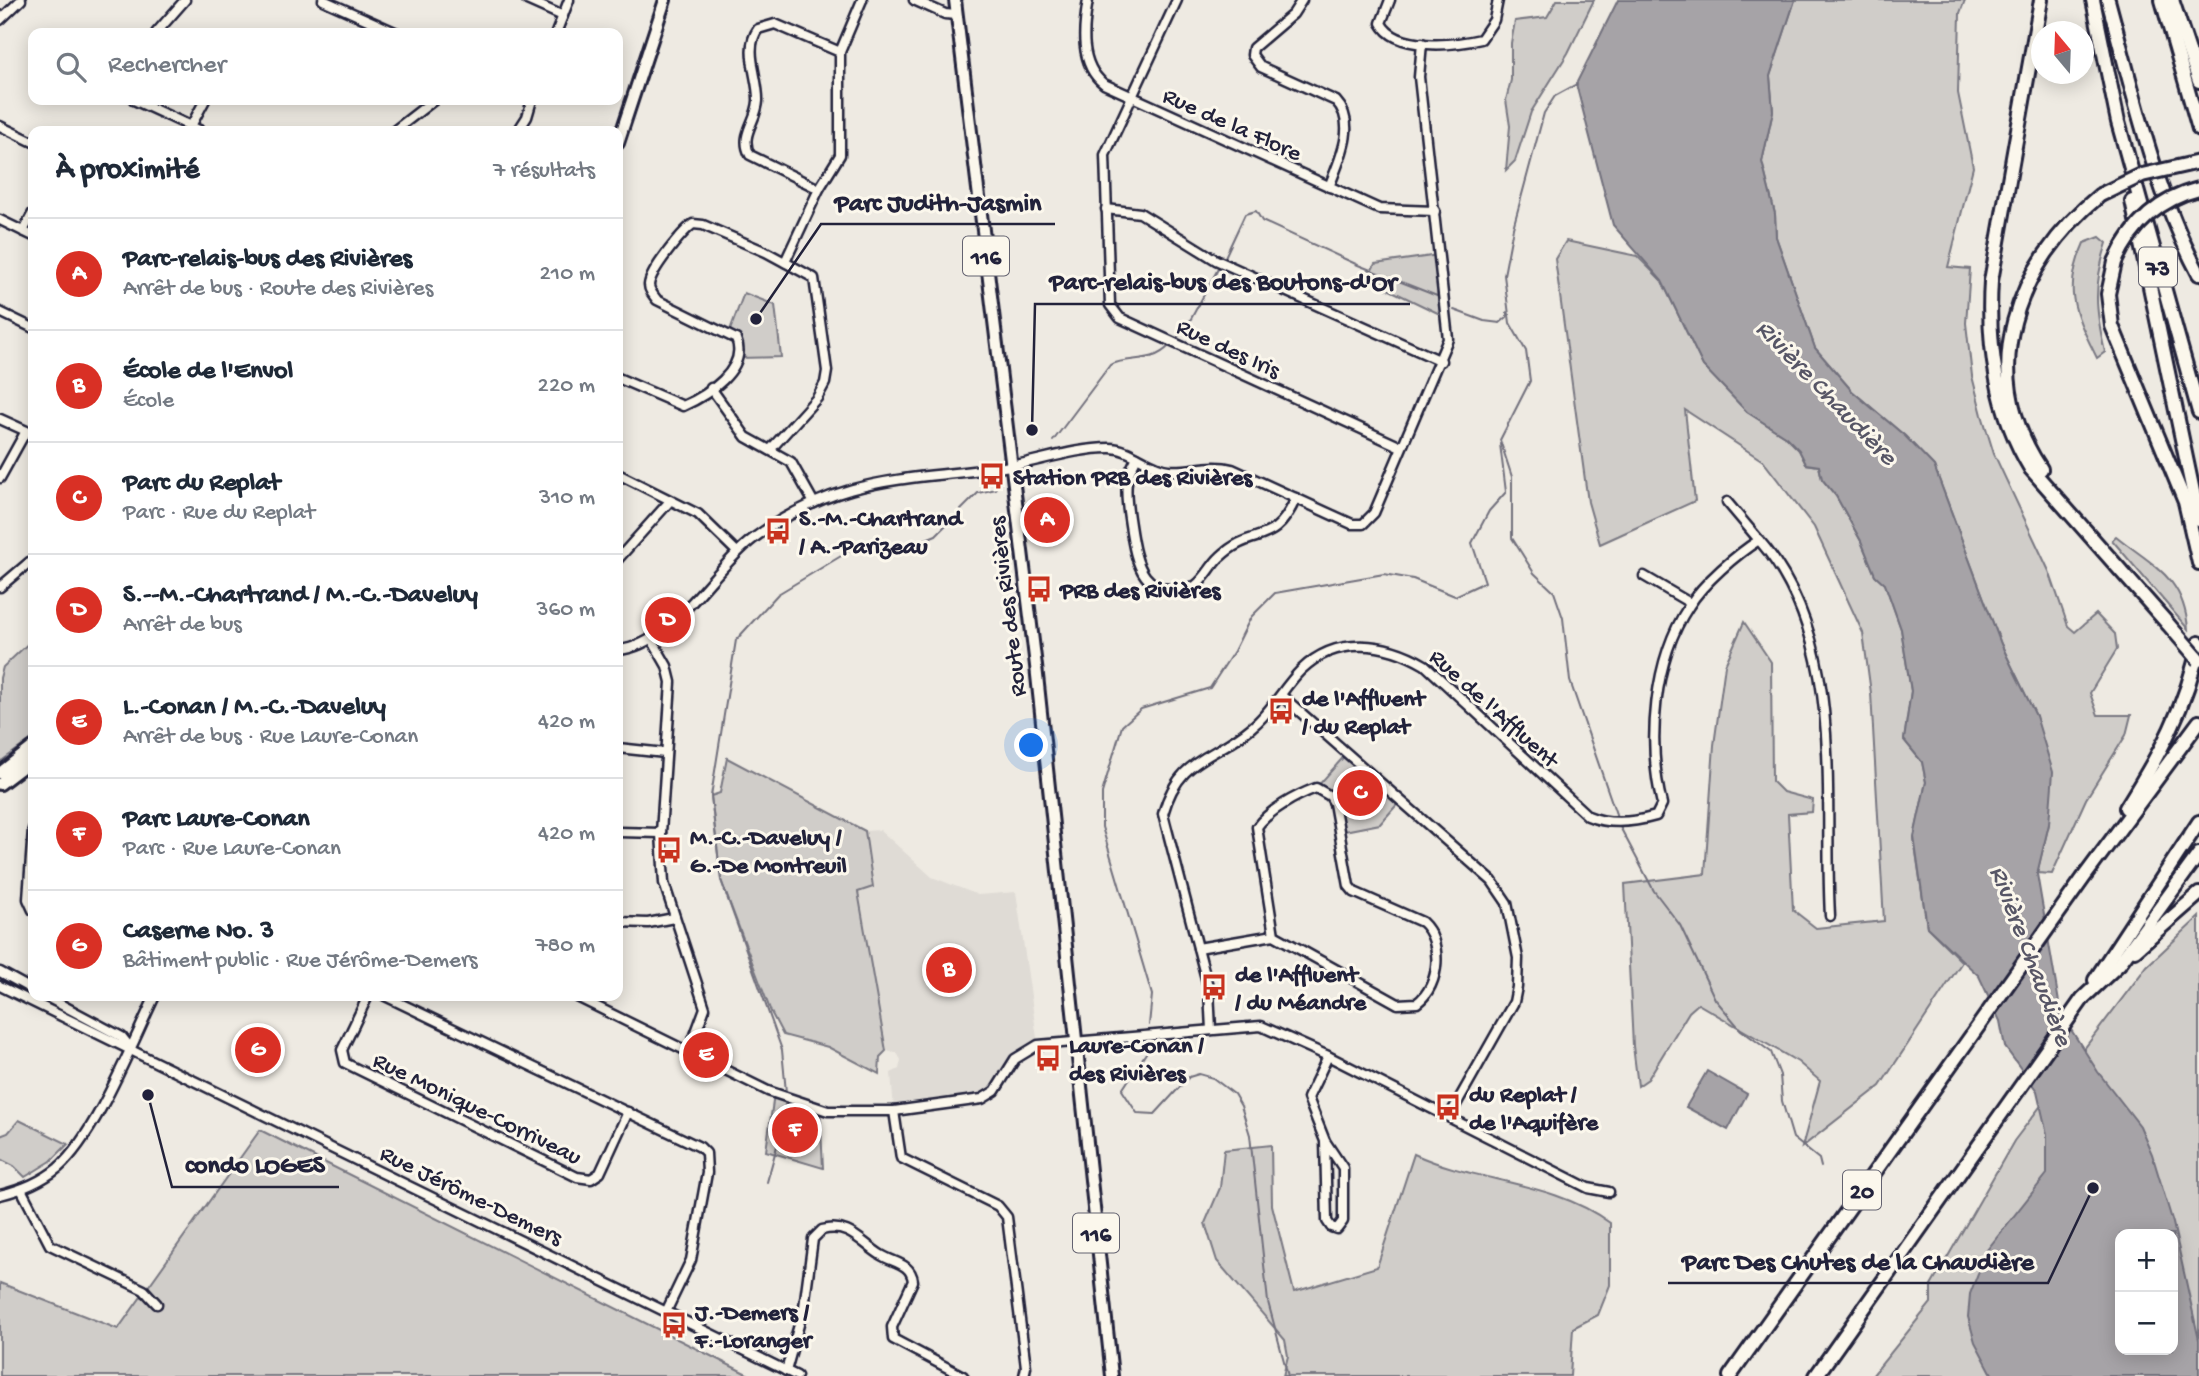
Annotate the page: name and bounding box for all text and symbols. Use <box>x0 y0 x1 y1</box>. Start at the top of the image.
north arrow <box>2031 21 2094 84</box>
search box <box>28 28 623 105</box>
icon: search <box>52 48 90 86</box>
text: Rechercher <box>108 51 226 82</box>
street label: Rue de la Flore <box>1158 83 1306 170</box>
text: À proximité <box>56 154 200 189</box>
text: 7 résultats <box>493 158 595 185</box>
callout: Parc Judith-Jasmin <box>821 177 1055 224</box>
text: Parc Judith-Jasmin <box>833 190 1042 221</box>
road number: 116 <box>963 236 1009 276</box>
text: Parc-relais-bus des Rivières <box>123 245 412 276</box>
road number: 73 <box>2139 248 2177 286</box>
callout: Parc-relais-bus des Boutons-d'Or <box>1035 257 1410 304</box>
text: A <box>72 261 86 288</box>
text: 210 m <box>540 261 595 288</box>
text: Parc-relais-bus des Boutons-d'Or <box>1047 269 1399 300</box>
text: Arrêt de bus · Route des Rivières <box>123 276 433 303</box>
street label: Rue des Iris <box>1171 314 1285 387</box>
water label: Rivière Chaudière <box>1748 315 1903 474</box>
text: École de l'Envol <box>123 357 293 388</box>
text: B <box>73 373 85 400</box>
text: 220 m <box>538 373 595 400</box>
text: École <box>123 388 174 415</box>
bus stop icon: Station PRB des Rivières <box>977 461 1007 491</box>
place label: Station PRB des Rivières <box>1013 465 1253 494</box>
text: Parc du Replat <box>123 469 280 500</box>
text: C <box>73 485 85 512</box>
text: 310 m <box>539 485 595 512</box>
pin: A <box>1024 494 1070 546</box>
text: Parc · Rue du Replat <box>123 500 315 527</box>
place label: S.-M.-Chartrand / A.-Parizeau <box>799 506 965 563</box>
street label: Route des Rivières <box>984 514 1035 698</box>
bus stop icon: S.-M.-Chartrand / A.-Parizeau <box>763 516 793 546</box>
bus stop icon: PRB des Rivières <box>1024 574 1054 604</box>
place label: PRB des Rivières <box>1058 578 1222 607</box>
text: S.--M.-Chartrand / M.-C.-Daveluy <box>123 581 478 612</box>
pin: D <box>645 594 691 646</box>
text: D <box>72 597 87 624</box>
text: 360 m <box>537 597 595 624</box>
text: Arrêt de bus <box>123 612 242 639</box>
street label: Rue de l'Affluent <box>1422 644 1565 777</box>
place label: de l'Affluent / du Replat <box>1302 686 1427 743</box>
text: L.-Conan / M.-C.-Daveluy <box>123 693 386 724</box>
bus stop icon: de l'Affluent / du Replat <box>1266 696 1296 726</box>
text: E <box>72 709 86 736</box>
text: 420 m <box>538 709 595 736</box>
text: Arrêt de bus · Rue Laure-Conan <box>123 724 418 751</box>
your location <box>1014 728 1048 762</box>
pin: C <box>1337 767 1383 819</box>
text: Parc Laure-Conan <box>123 805 310 836</box>
text: F <box>73 821 85 848</box>
text: 420 m <box>538 821 595 848</box>
place label: M.-C.-Daveluy / G.-De Montreuil <box>690 825 847 882</box>
bus stop icon: M.-C.-Daveluy / G.-De Montreuil <box>654 835 684 865</box>
text: Parc · Rue Laure-Conan <box>123 836 341 863</box>
water label: Rivière Chaudière <box>1980 862 2078 1052</box>
text: Caserne No. 3 <box>123 917 274 948</box>
text: G <box>72 933 86 960</box>
text: 780 m <box>536 933 595 960</box>
pin: B <box>926 944 972 996</box>
text: Bâtiment public · Rue Jérôme-Demers <box>123 948 478 975</box>
place label: de l'Affluent / du Méandre <box>1235 962 1368 1019</box>
bus stop icon: de l'Affluent / du Méandre <box>1199 972 1229 1002</box>
pin: G <box>235 1024 281 1076</box>
pin: E <box>683 1029 729 1081</box>
place label: Laure-Conan / des Rivières <box>1069 1033 1204 1090</box>
bus stop icon: Laure-Conan / des Rivières <box>1033 1043 1063 1073</box>
street label: Rue Monique-Corriveau <box>367 1047 585 1173</box>
place label: du Replat / de l'Aquifère <box>1469 1082 1600 1139</box>
bus stop icon: du Replat / de l'Aquifère <box>1433 1092 1463 1122</box>
pin: F <box>772 1104 818 1156</box>
callout: condo LOGES <box>172 1140 339 1187</box>
street label: Rue Jérôme-Demers <box>374 1140 568 1254</box>
text: condo LOGES <box>185 1152 326 1183</box>
road number: 20 <box>1843 1170 1881 1210</box>
road number: 116 <box>1073 1214 1119 1252</box>
map controls <box>2115 1229 2178 1355</box>
button: + <box>2115 1229 2178 1292</box>
callout: Parc Des Chutes de la Chaudière <box>1668 1236 2048 1283</box>
text: Parc Des Chutes de la Chaudière <box>1680 1249 2035 1280</box>
button: − <box>2115 1292 2178 1355</box>
place label: J.-Demers / F.-Loranger <box>694 1300 814 1357</box>
bus stop icon: J.-Demers / F.-Loranger <box>659 1310 689 1340</box>

